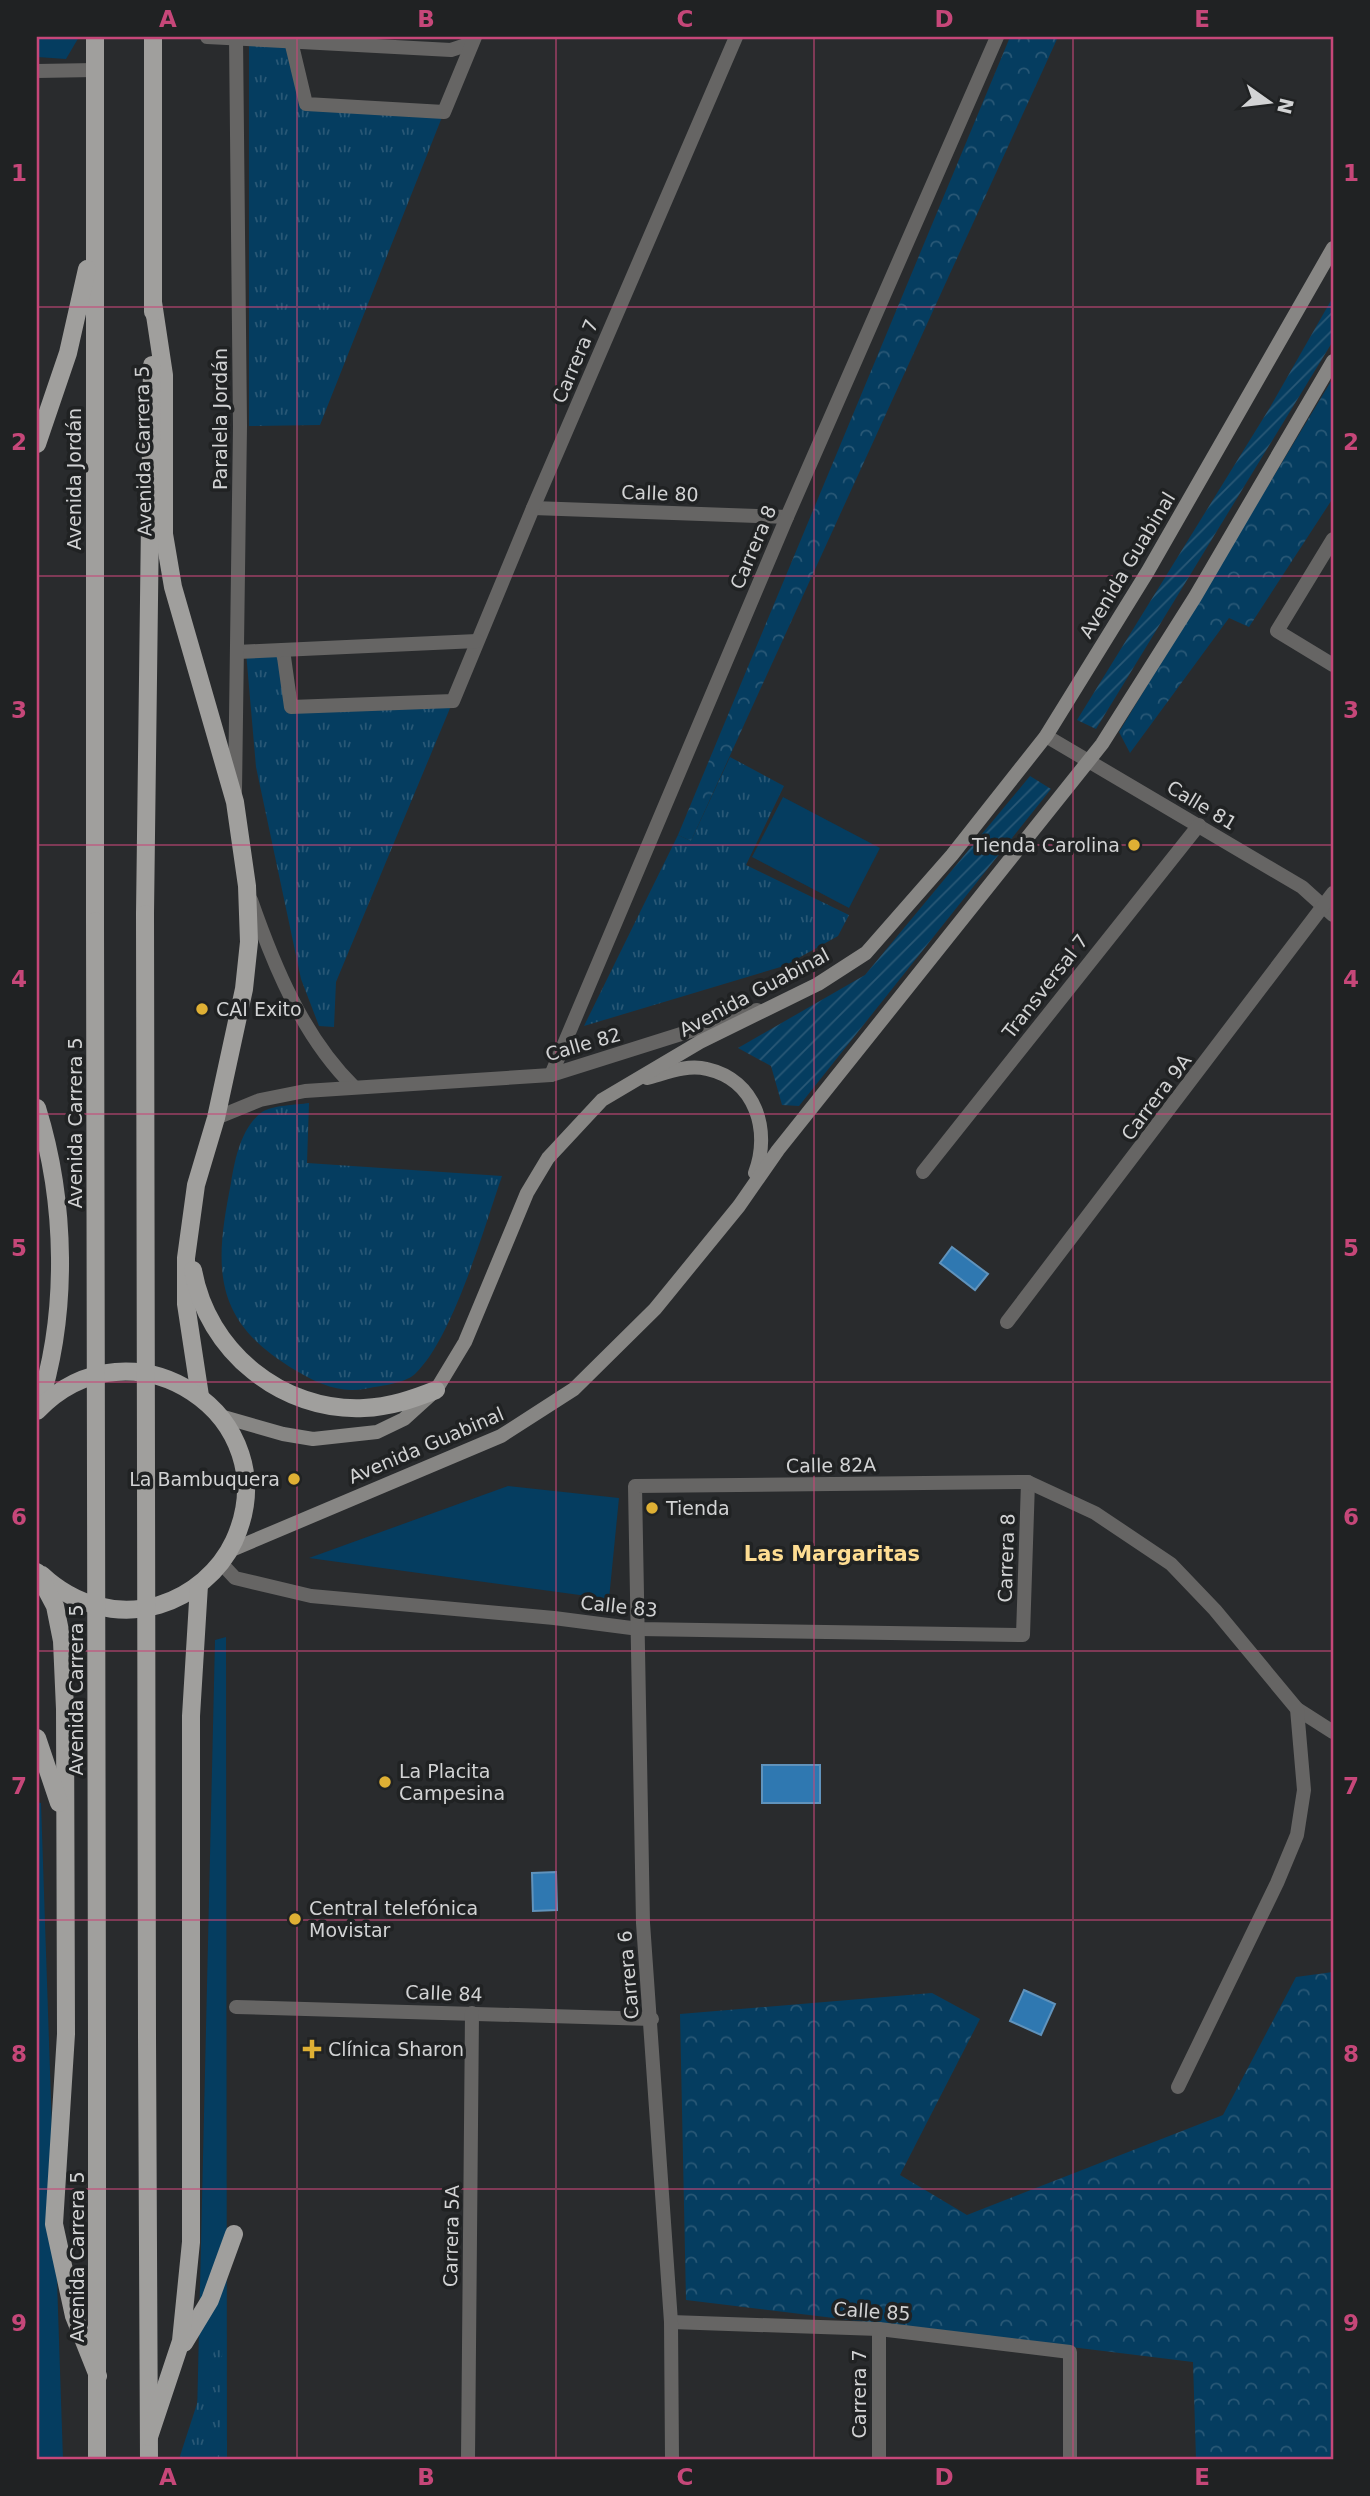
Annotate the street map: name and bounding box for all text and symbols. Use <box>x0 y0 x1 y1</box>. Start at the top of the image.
text: A <box>159 6 177 32</box>
text: B <box>417 6 435 32</box>
text: C <box>677 6 693 32</box>
text: D <box>934 6 954 32</box>
text: E <box>1194 6 1210 32</box>
north arrow <box>1234 66 1304 136</box>
text: N <box>1273 96 1298 116</box>
text: 1 <box>11 160 27 186</box>
text: 1 <box>1343 160 1359 186</box>
street label: Carrera 7 <box>547 316 603 406</box>
street label: Paralela Jordán <box>209 348 231 490</box>
street label: Avenida Carrera 5 <box>131 365 155 537</box>
street label: Avenida Jordán <box>63 408 85 550</box>
text: 2 <box>11 429 27 455</box>
text: 2 <box>1343 429 1359 455</box>
street label: Calle 80 <box>621 481 699 505</box>
street label: Avenida Guabinal <box>1075 488 1179 642</box>
street label: Carrera 8 <box>725 502 781 592</box>
text: 3 <box>11 697 27 723</box>
text: 3 <box>1343 697 1359 723</box>
street label: Calle 81 <box>1163 776 1241 834</box>
place label: Tienda Carolina <box>971 834 1120 856</box>
marker: Tienda Carolina <box>1126 837 1142 853</box>
street label: Transversal 7 <box>997 930 1092 1043</box>
street label: Avenida Guabinal <box>675 943 833 1041</box>
text: 4 <box>11 966 27 992</box>
text: 4 <box>1343 966 1359 992</box>
place label: CAI Exito <box>216 998 302 1020</box>
marker: CAI Exito <box>194 1001 210 1017</box>
street label: Calle 82 <box>543 1023 623 1065</box>
street label: Avenida Carrera 5 <box>64 1038 86 1208</box>
street label: Carrera 9A <box>1117 1050 1195 1144</box>
text: 5 <box>11 1235 27 1261</box>
text: 5 <box>1343 1235 1359 1261</box>
street label: Avenida Guabinal <box>345 1402 507 1488</box>
street label: Calle 82A <box>786 1453 876 1477</box>
place label: La Bambuquera <box>129 1468 280 1490</box>
marker: La Bambuquera <box>286 1471 302 1487</box>
place label: Tienda <box>665 1497 730 1519</box>
marker: Tienda <box>644 1500 660 1516</box>
text: 6 <box>11 1504 27 1530</box>
text: 6 <box>1343 1504 1359 1530</box>
street label: Carrera 8 <box>993 1513 1019 1603</box>
district label: Las Margaritas <box>744 1542 920 1566</box>
street label: Calle 83 <box>579 1591 659 1621</box>
street label: Avenida Carrera 5 <box>65 1605 87 1775</box>
place label: La Placita Campesina <box>399 1760 505 1804</box>
text: 7 <box>11 1773 27 1799</box>
text: 7 <box>1343 1773 1359 1799</box>
marker: La Placita Campesina <box>377 1774 393 1790</box>
place label: Central telefónica Movistar <box>309 1897 478 1941</box>
marker: Central telefónica Movistar <box>287 1911 303 1927</box>
street label: Carrera 6 <box>613 1930 643 2020</box>
street label: Calle 84 <box>405 1981 483 2005</box>
place label: Clínica Sharon <box>328 2038 464 2060</box>
marker: Clínica Sharon <box>302 2039 322 2059</box>
text: 8 <box>11 2041 27 2067</box>
text: 8 <box>1343 2041 1359 2067</box>
street label: Avenida Carrera 5 <box>66 2172 88 2342</box>
street label: Carrera 5A <box>439 2185 463 2287</box>
street label: Calle 85 <box>833 2297 911 2325</box>
text: 9 <box>11 2310 27 2336</box>
text: 9 <box>1343 2310 1359 2336</box>
street label: Carrera 7 <box>848 2349 870 2439</box>
text: A <box>159 2464 177 2490</box>
text: B <box>417 2464 435 2490</box>
text: C <box>677 2464 693 2490</box>
text: D <box>934 2464 954 2490</box>
text: E <box>1194 2464 1210 2490</box>

